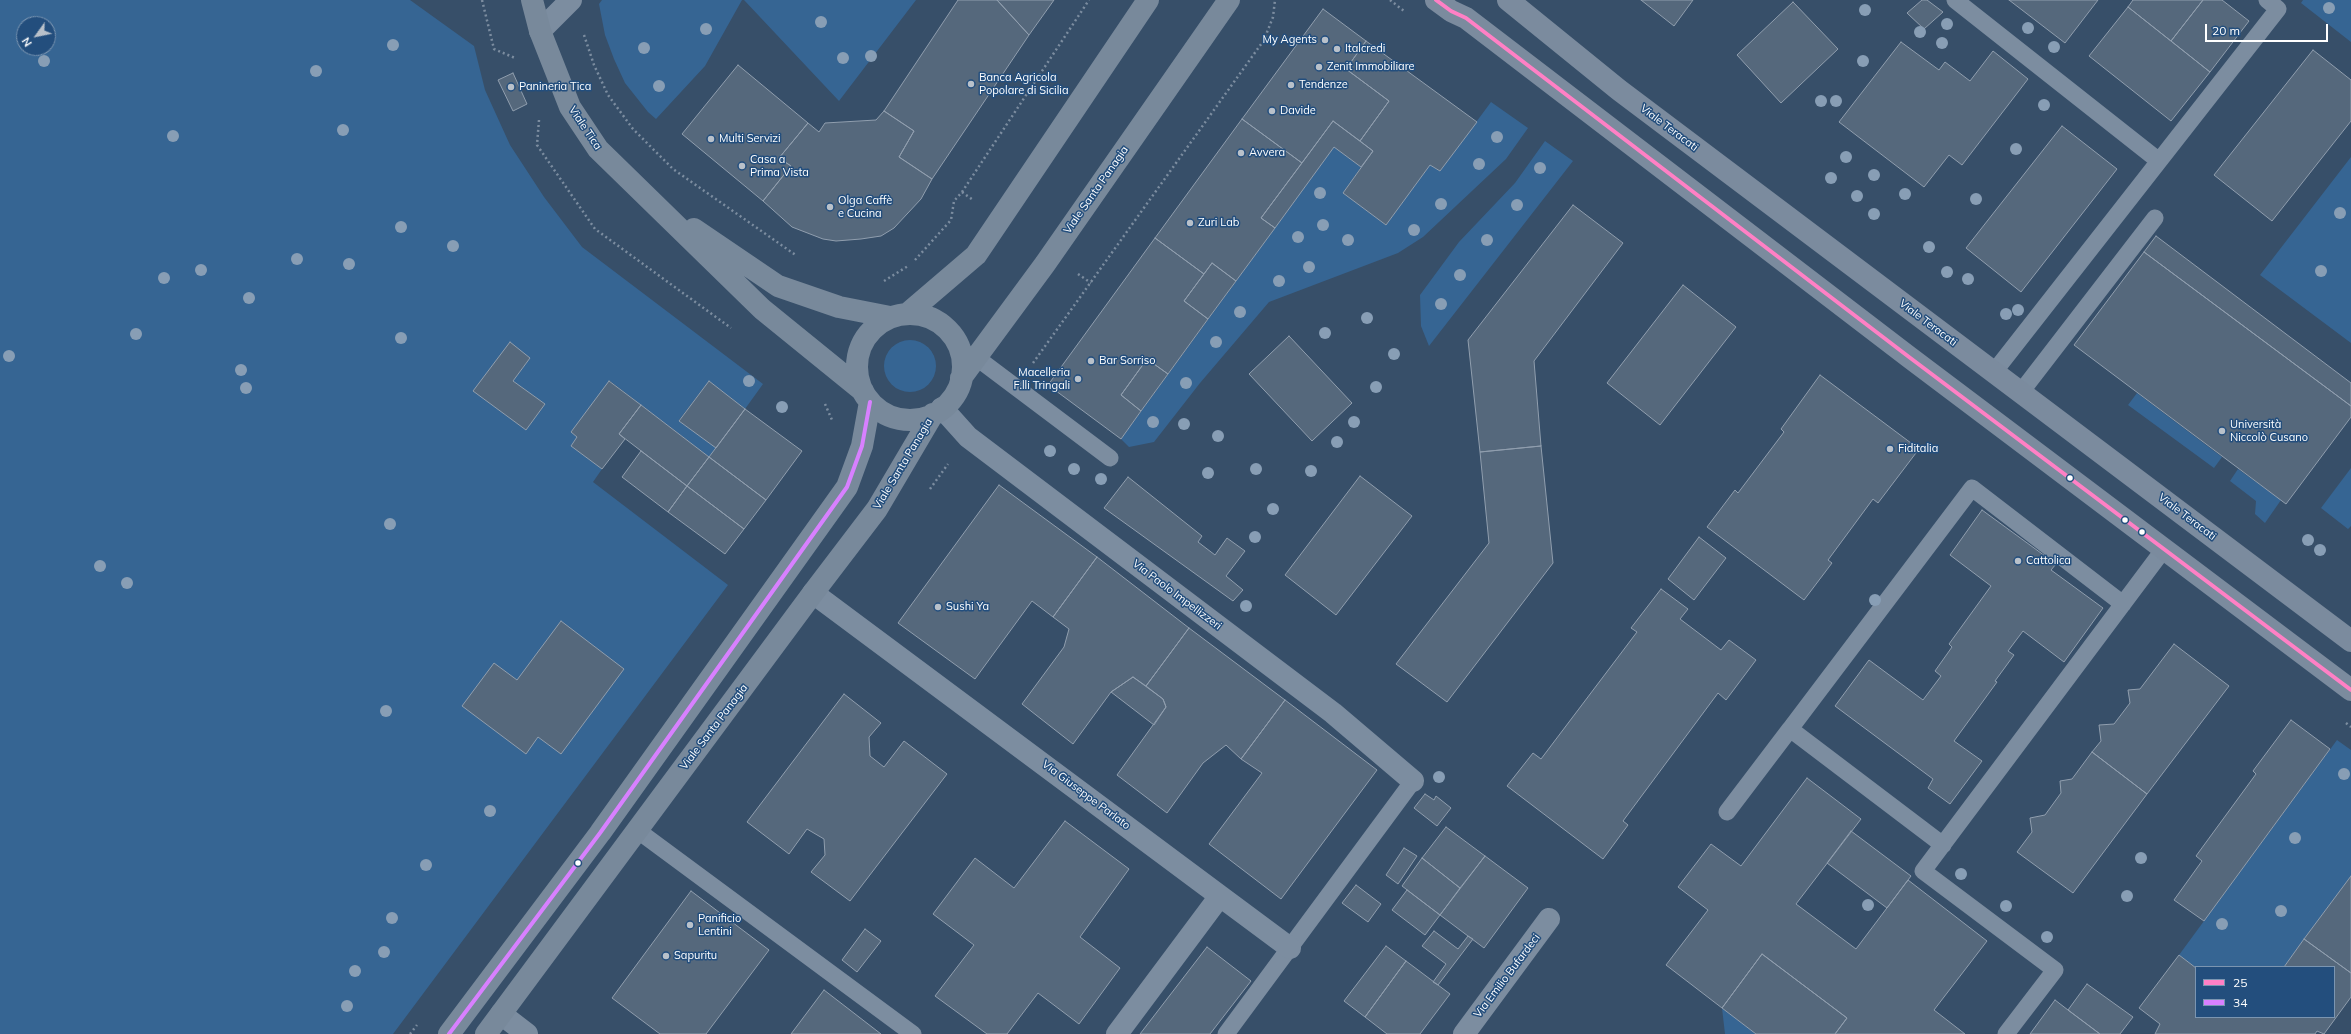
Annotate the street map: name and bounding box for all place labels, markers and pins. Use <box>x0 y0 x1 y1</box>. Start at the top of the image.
place label: My Agents <box>1262 33 1317 47</box>
marker: My Agents <box>1320 35 1330 45</box>
place label: Italcredi <box>1345 42 1385 56</box>
marker: Italcredi <box>1332 44 1342 54</box>
place label: Zenit Immobiliare <box>1327 60 1415 74</box>
marker: Zenit Immobiliare <box>1314 62 1324 72</box>
place label: Banca Agricola Popolare di Sicilia <box>979 71 1069 97</box>
place label: Tendenze <box>1299 78 1348 92</box>
marker: Banca Agricola Popolare di Sicilia <box>966 79 976 89</box>
place label: Panineria Tica <box>519 80 591 94</box>
marker: Tendenze <box>1286 80 1296 90</box>
marker: Panineria Tica <box>506 82 516 92</box>
place label: Davide <box>1280 104 1316 118</box>
marker: Davide <box>1267 106 1277 116</box>
place label: Multi Servizi <box>719 132 781 146</box>
marker: Multi Servizi <box>706 134 716 144</box>
place label: Avvera <box>1249 146 1285 160</box>
marker: Avvera <box>1236 148 1246 158</box>
place label: Casa a Prima Vista <box>750 153 809 179</box>
marker: Casa a Prima Vista <box>737 161 747 171</box>
place label: Olga Caffè e Cucina <box>838 194 892 220</box>
marker: Olga Caffè e Cucina <box>825 202 835 212</box>
place label: Zuri Lab <box>1198 216 1239 230</box>
marker: Zuri Lab <box>1185 218 1195 228</box>
place label: Bar Sorriso <box>1099 354 1155 368</box>
marker: Bar Sorriso <box>1086 356 1096 366</box>
place label: Macelleria F.lli Tringali <box>1014 366 1070 392</box>
marker: Macelleria F.lli Tringali <box>1073 374 1083 384</box>
place label: Università Niccolò Cusano <box>2230 418 2308 444</box>
marker: Università Niccolò Cusano <box>2217 426 2227 436</box>
place label: Fiditalia <box>1898 442 1938 456</box>
marker: Fiditalia <box>1885 444 1895 454</box>
unlabelled marker <box>2065 473 2075 483</box>
unlabelled marker <box>2120 515 2130 525</box>
unlabelled marker <box>2137 527 2147 537</box>
place label: Cattolica <box>2026 554 2071 568</box>
marker: Cattolica <box>2013 556 2023 566</box>
place label: Sushi Ya <box>946 600 989 614</box>
marker: Sushi Ya <box>933 602 943 612</box>
unlabelled marker <box>573 858 583 868</box>
place label: Panificio Lentini <box>698 912 741 938</box>
marker: Panificio Lentini <box>685 920 695 930</box>
place label: Sapuritu <box>674 949 717 963</box>
marker: Sapuritu <box>661 951 671 961</box>

